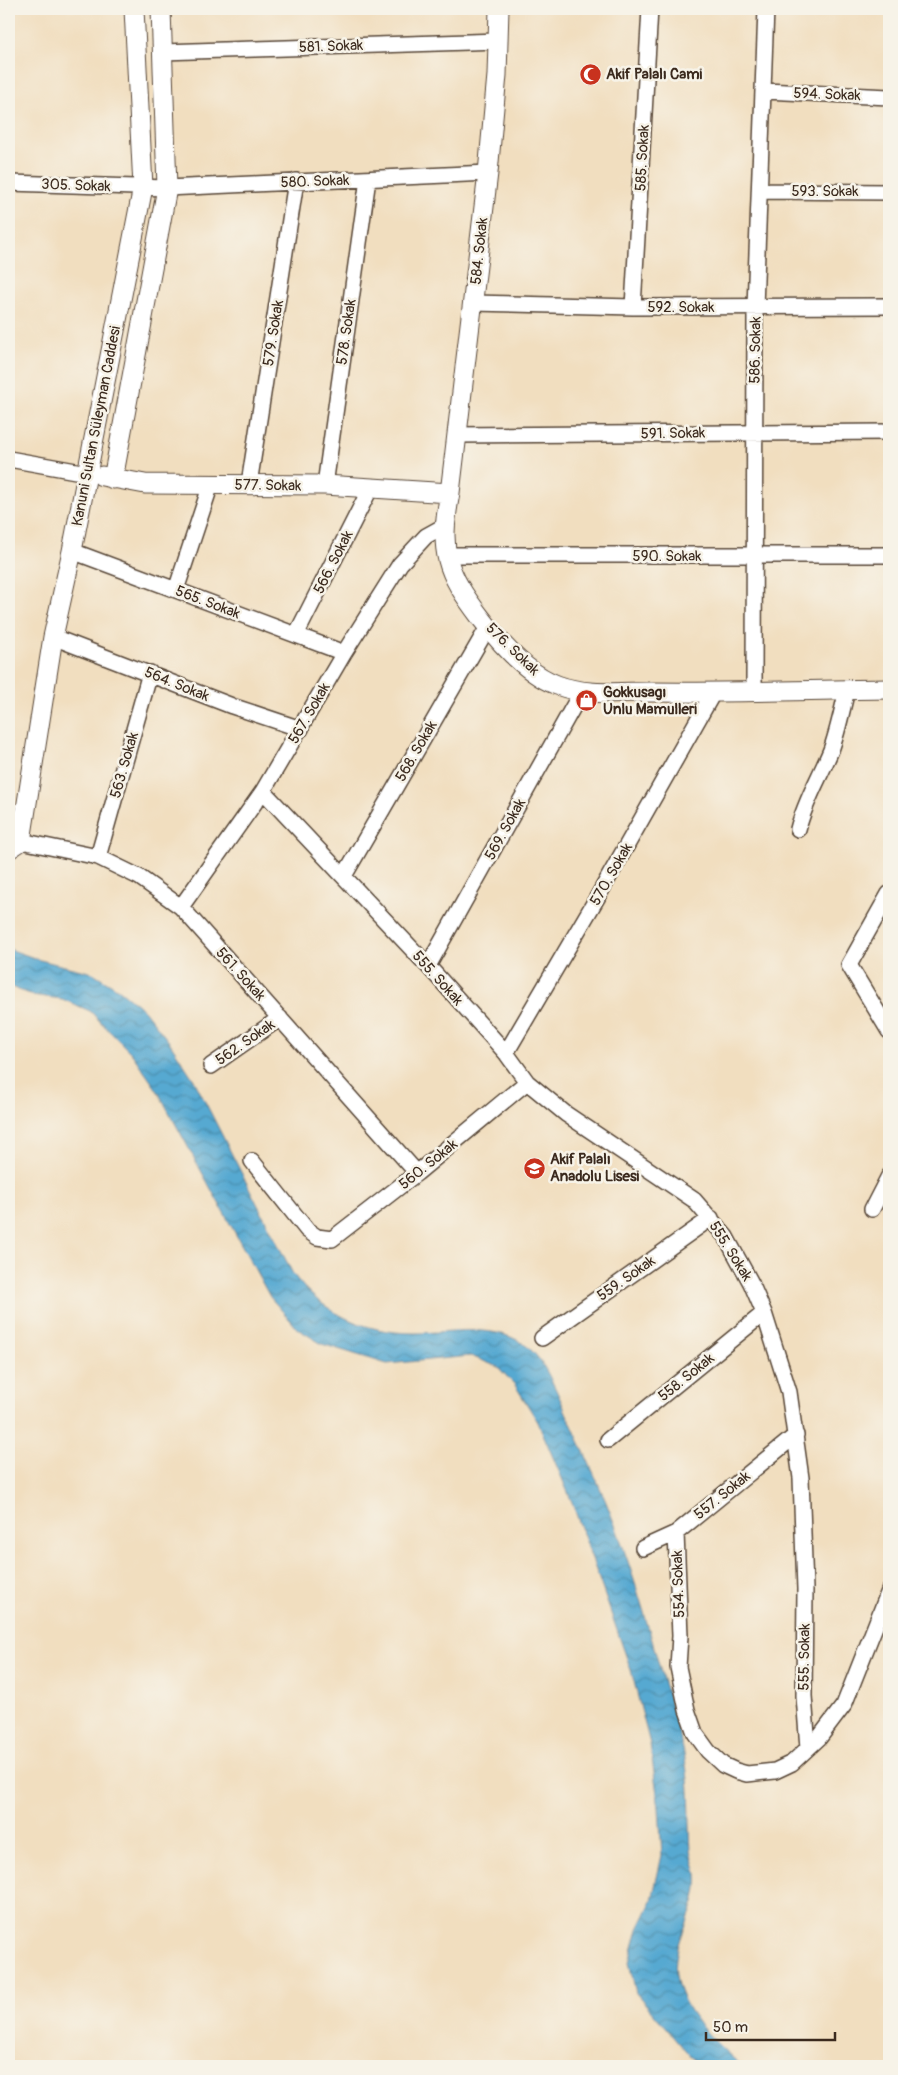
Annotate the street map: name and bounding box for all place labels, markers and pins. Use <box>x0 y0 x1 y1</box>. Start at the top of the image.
mosque icon: Akif Palalı Cami <box>578 62 602 86</box>
place label: Akif Palalı Cami <box>606 65 703 84</box>
place label: Gokkusagı Unlu Mamulleri <box>603 683 697 719</box>
shop icon: Gokkusagı Unlu Mamulleri <box>575 689 599 713</box>
place label: Akif Palalı Anadolu Lisesi <box>550 1150 640 1186</box>
school or university icon: Akif Palalı Anadolu Lisesi <box>522 1156 546 1180</box>

